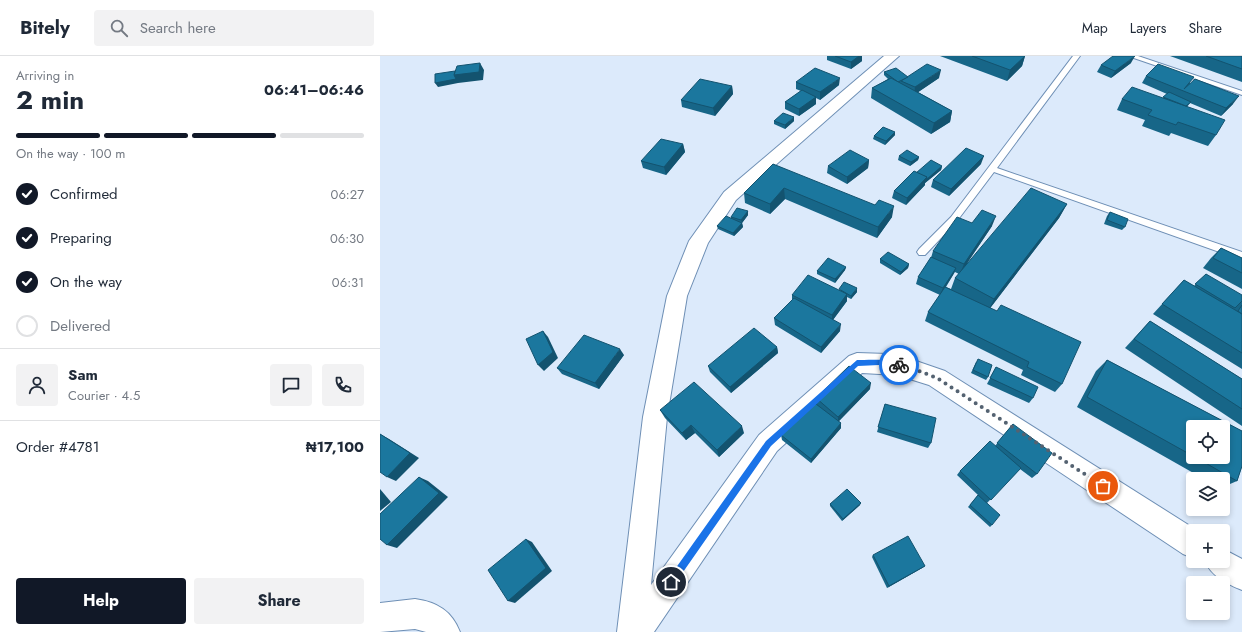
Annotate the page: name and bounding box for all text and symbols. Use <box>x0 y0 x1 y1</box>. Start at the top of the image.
search box <box>94 10 374 46</box>
text: Bitely <box>20 14 70 41</box>
icon: search <box>108 17 130 39</box>
text: Search here <box>140 17 216 39</box>
text: Map <box>1082 18 1108 38</box>
text: Layers <box>1130 18 1166 38</box>
text: Share <box>1188 18 1222 38</box>
text: Arriving in <box>16 66 74 85</box>
text: 06:41–06:46 <box>264 79 364 101</box>
text: 2 min <box>16 81 84 119</box>
text: On the way · 100 m <box>16 144 125 163</box>
icon: check <box>16 183 38 205</box>
text: Confirmed <box>50 183 118 205</box>
text: 06:27 <box>331 185 364 204</box>
icon: check <box>16 227 38 249</box>
text: Preparing <box>50 227 112 249</box>
text: 06:30 <box>330 229 364 248</box>
icon: check <box>16 271 38 293</box>
text: On the way <box>50 271 122 293</box>
text: 06:31 <box>332 273 364 292</box>
text: Delivered <box>50 315 111 337</box>
courier <box>879 345 919 385</box>
icon: bike <box>888 354 910 376</box>
button: person <box>16 364 58 406</box>
text: Sam <box>68 364 98 386</box>
button: chat <box>270 364 312 406</box>
button: phone <box>322 364 364 406</box>
text: Courier · 4.5 <box>68 386 140 405</box>
map controls <box>1186 420 1230 620</box>
button: locate <box>1186 420 1230 464</box>
text: Order #4781 <box>16 436 100 458</box>
text: ₦17,100 <box>306 436 364 458</box>
pin <box>1086 469 1120 503</box>
button: layers <box>1186 472 1230 516</box>
icon: bag <box>1092 475 1114 497</box>
button: + <box>1186 524 1230 568</box>
pin <box>654 565 688 599</box>
icon: home <box>660 571 682 593</box>
button: − <box>1186 576 1230 620</box>
button: Help <box>16 578 186 624</box>
button: Share <box>194 578 364 624</box>

